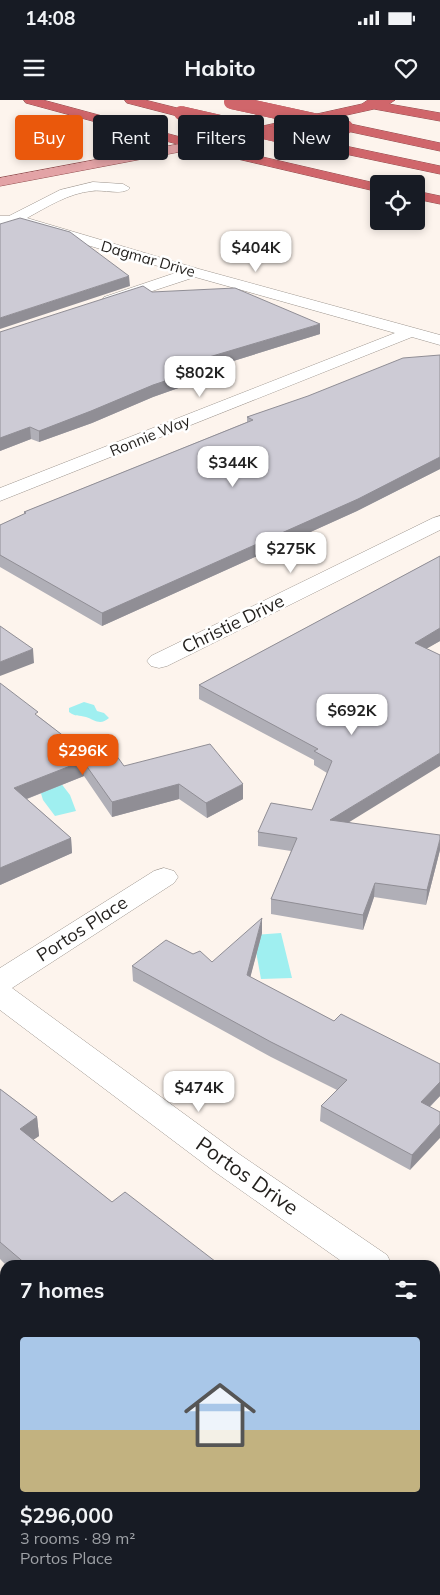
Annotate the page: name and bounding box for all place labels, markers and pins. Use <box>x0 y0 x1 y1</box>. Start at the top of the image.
pin: $404K <box>221 230 291 273</box>
pin: $802K <box>165 356 235 398</box>
pin: $344K <box>198 446 268 488</box>
pin: $275K <box>256 532 326 574</box>
pin: $692K <box>317 694 387 736</box>
pin: $296K <box>48 734 118 776</box>
pin: $474K <box>164 1070 234 1113</box>

